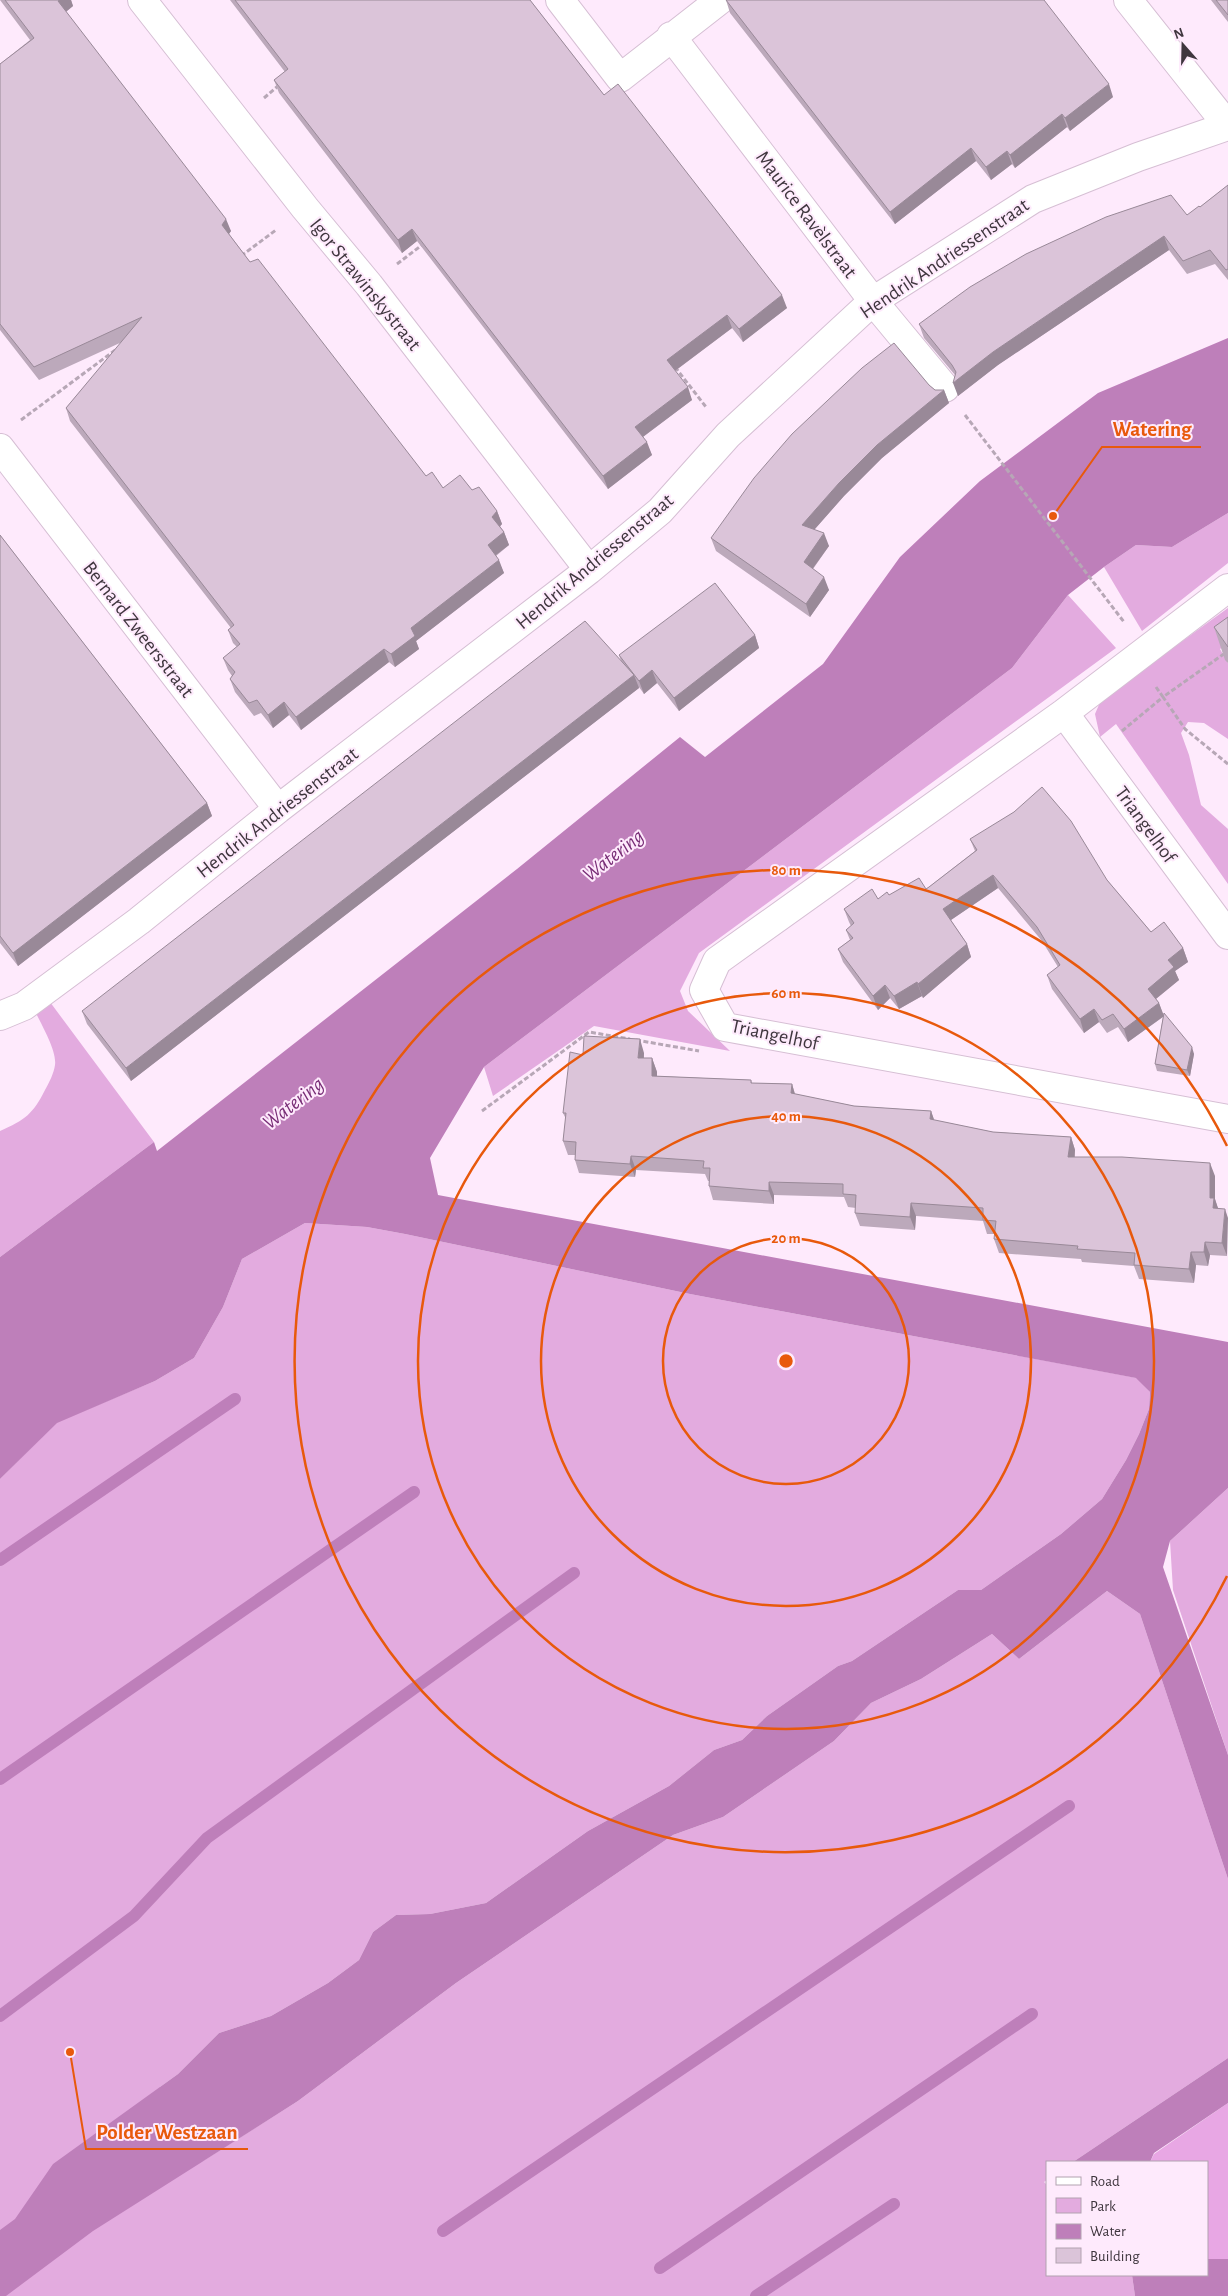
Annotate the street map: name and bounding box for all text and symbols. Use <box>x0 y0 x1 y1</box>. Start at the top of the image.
north arrow <box>1158 20 1208 70</box>
text: N <box>1172 25 1186 42</box>
street label: Maurice Ravèlstraat <box>752 147 861 282</box>
street label: Hendrik Andriessenstraat <box>857 195 1033 323</box>
street label: Igor Strawinskystraat <box>306 215 425 355</box>
callout: Watering <box>1102 411 1201 447</box>
text: Watering <box>1112 419 1192 440</box>
street label: Hendrik Andriessenstraat <box>512 490 678 633</box>
street label: Bernard Zweersstraat <box>79 558 198 702</box>
street label: Hendrik Andriessenstraat <box>193 743 363 882</box>
street label: Triangelhof <box>1111 783 1180 867</box>
water label: Watering <box>579 825 648 886</box>
text: 80 m <box>771 863 801 878</box>
text: 60 m <box>771 986 801 1001</box>
street label: Triangelhof <box>729 1016 821 1054</box>
water label: Watering <box>259 1073 328 1134</box>
text: 40 m <box>771 1109 801 1124</box>
text: 20 m <box>771 1231 801 1246</box>
centre of rings <box>777 1352 795 1370</box>
callout: Polder Westzaan <box>86 2113 248 2149</box>
text: Polder Westzaan <box>96 2122 238 2143</box>
legend <box>1046 2161 1208 2276</box>
text: Road <box>1090 2174 1120 2189</box>
text: Park <box>1090 2199 1116 2214</box>
text: Water <box>1090 2224 1126 2239</box>
text: Building <box>1090 2249 1140 2264</box>

